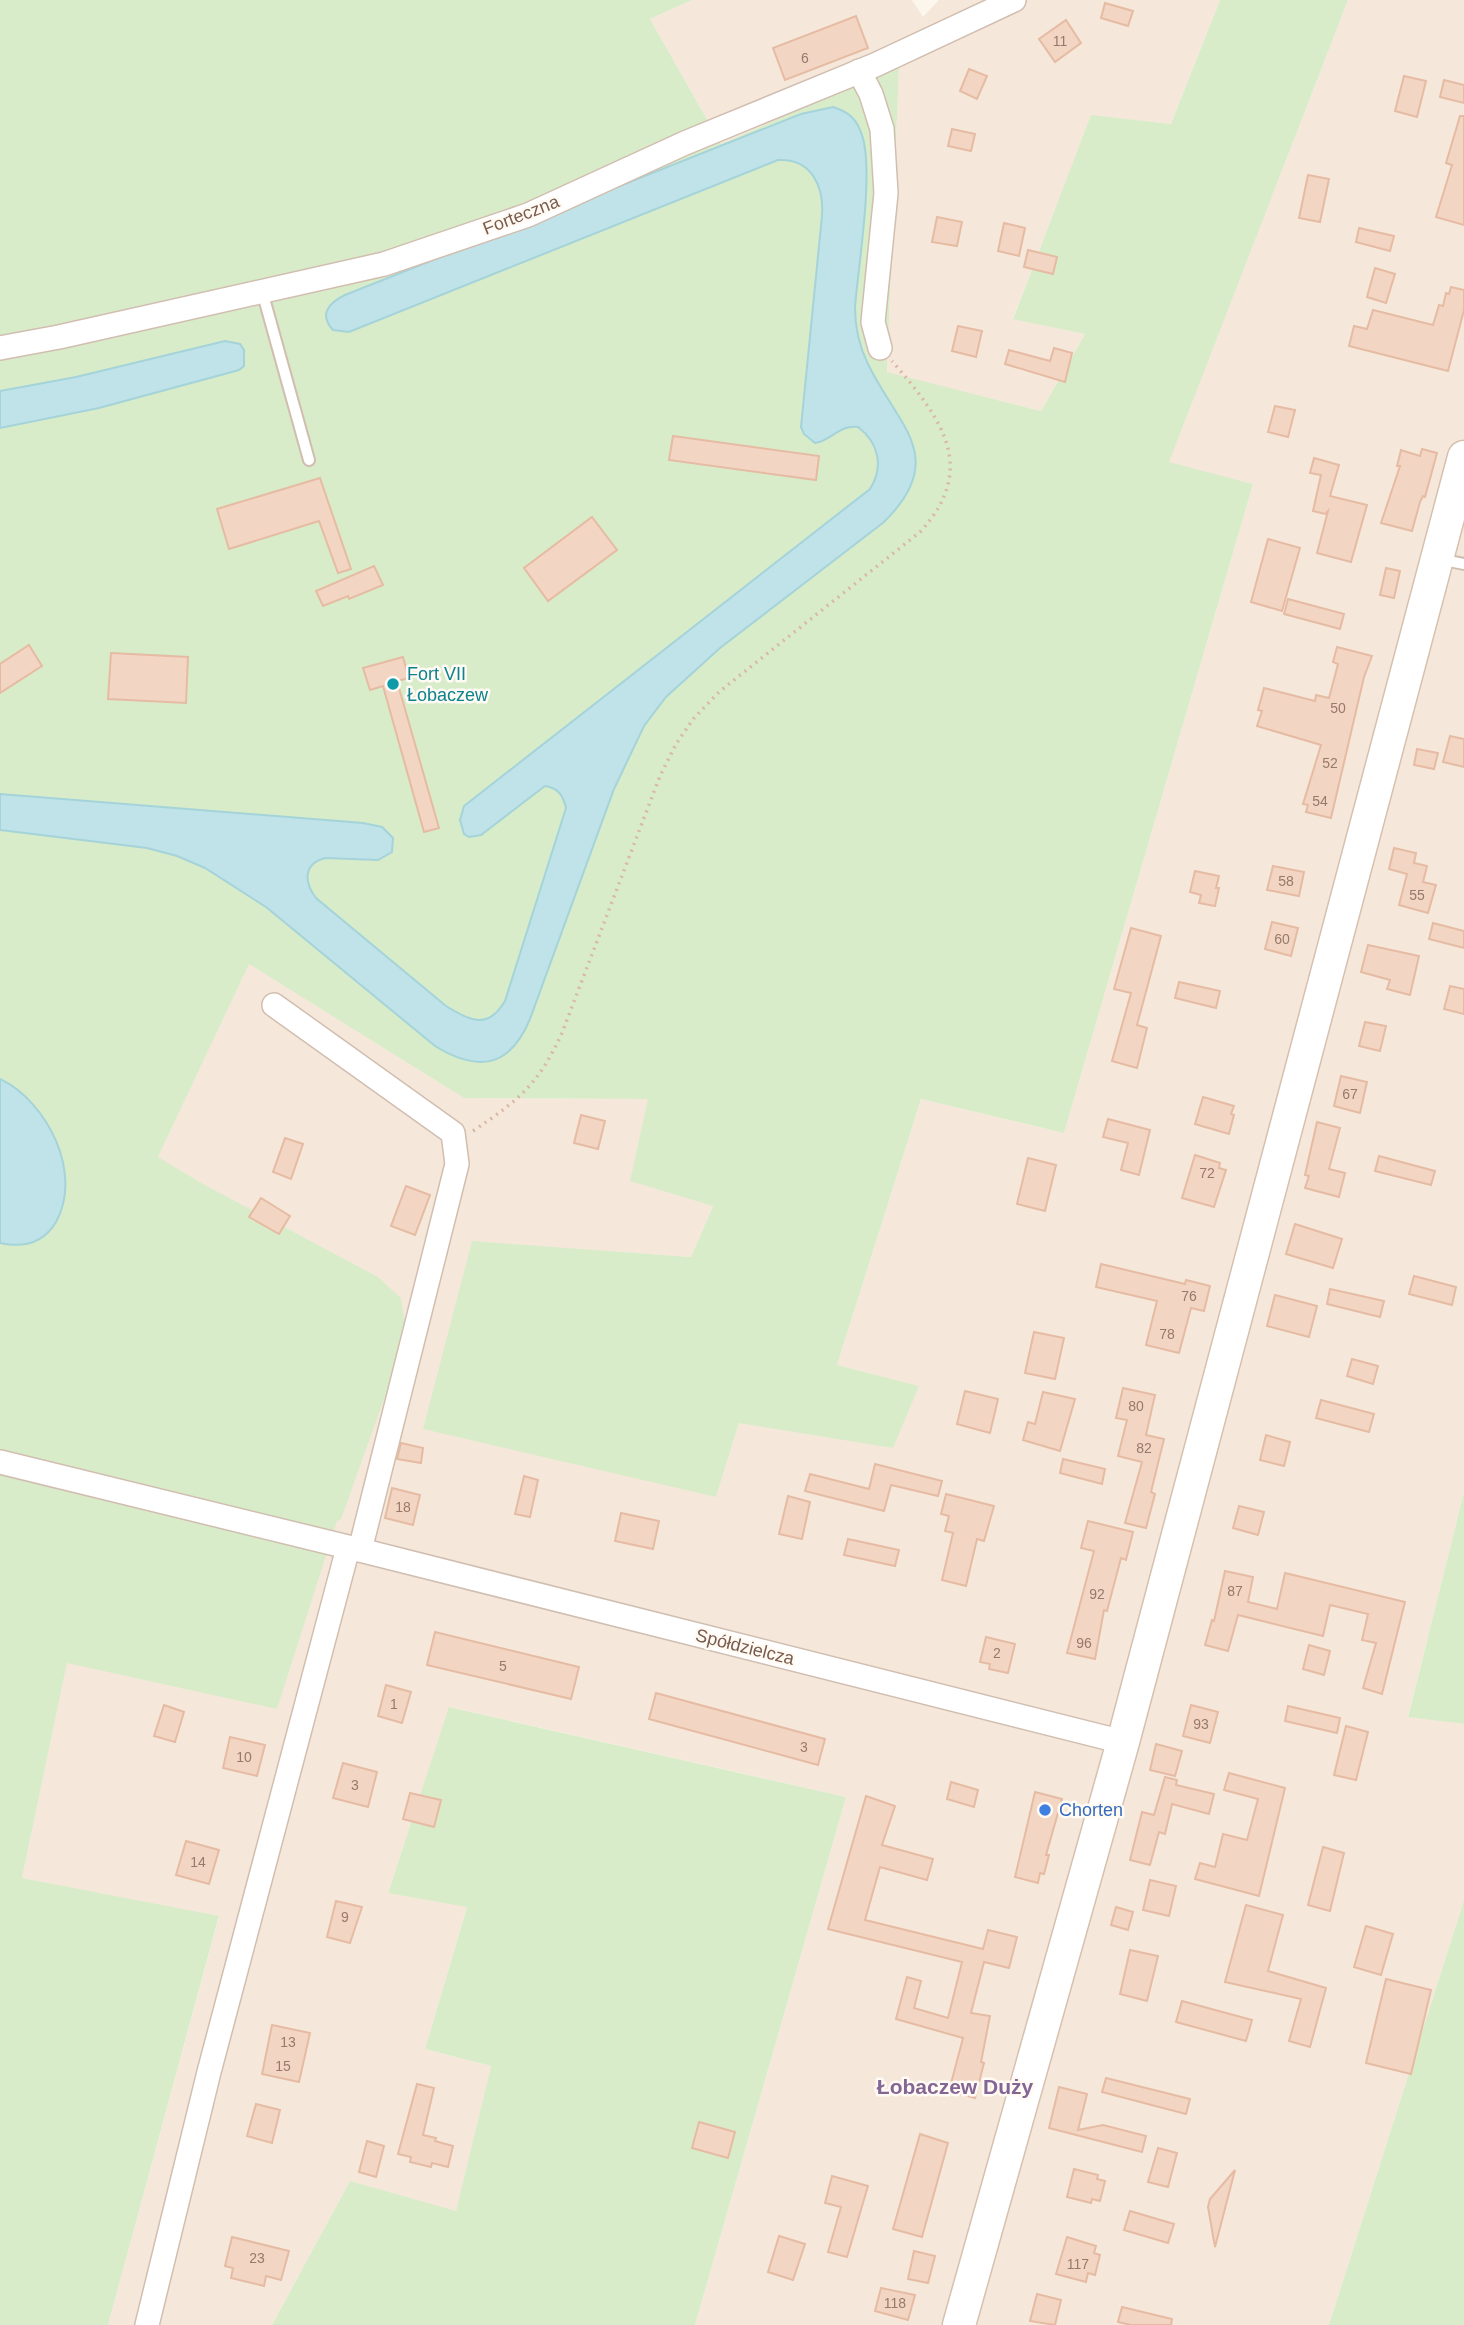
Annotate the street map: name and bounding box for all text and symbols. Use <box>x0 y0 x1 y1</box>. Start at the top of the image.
house number: 11 <box>1053 33 1067 49</box>
house number: 6 <box>801 50 809 66</box>
street label: Forteczna <box>480 191 563 239</box>
place label: Fort VII Łobaczew <box>407 664 489 705</box>
marker: Fort VII Łobaczew <box>385 676 401 692</box>
house number: 50 <box>1330 700 1346 716</box>
house number: 52 <box>1322 755 1338 771</box>
house number: 54 <box>1312 793 1328 809</box>
house number: 58 <box>1278 873 1294 889</box>
house number: 55 <box>1409 887 1425 903</box>
house number: 60 <box>1274 931 1290 947</box>
house number: 67 <box>1342 1086 1358 1102</box>
house number: 72 <box>1199 1165 1215 1181</box>
house number: 76 <box>1181 1288 1197 1304</box>
house number: 78 <box>1159 1326 1175 1342</box>
house number: 80 <box>1128 1398 1144 1414</box>
house number: 82 <box>1136 1440 1152 1456</box>
house number: 18 <box>395 1499 411 1515</box>
house number: 87 <box>1227 1583 1243 1599</box>
house number: 92 <box>1089 1586 1105 1602</box>
street label: Spółdzielcza <box>694 1625 797 1669</box>
house number: 96 <box>1076 1635 1092 1651</box>
house number: 2 <box>993 1645 1001 1661</box>
house number: 5 <box>499 1658 507 1674</box>
house number: 1 <box>390 1696 398 1712</box>
house number: 93 <box>1193 1716 1209 1732</box>
house number: 3 <box>800 1739 808 1755</box>
house number: 10 <box>236 1749 252 1765</box>
house number: 3 <box>351 1777 359 1793</box>
place label: Chorten <box>1059 1800 1123 1820</box>
marker: Chorten <box>1037 1802 1053 1818</box>
house number: 14 <box>190 1854 206 1870</box>
house number: 9 <box>341 1909 349 1925</box>
house number: 13 <box>280 2034 296 2050</box>
house number: 15 <box>275 2058 291 2074</box>
district label: Łobaczew Duży <box>877 2075 1033 2098</box>
house number: 23 <box>249 2250 265 2266</box>
house number: 117 <box>1067 2256 1089 2272</box>
house number: 118 <box>884 2295 906 2311</box>

